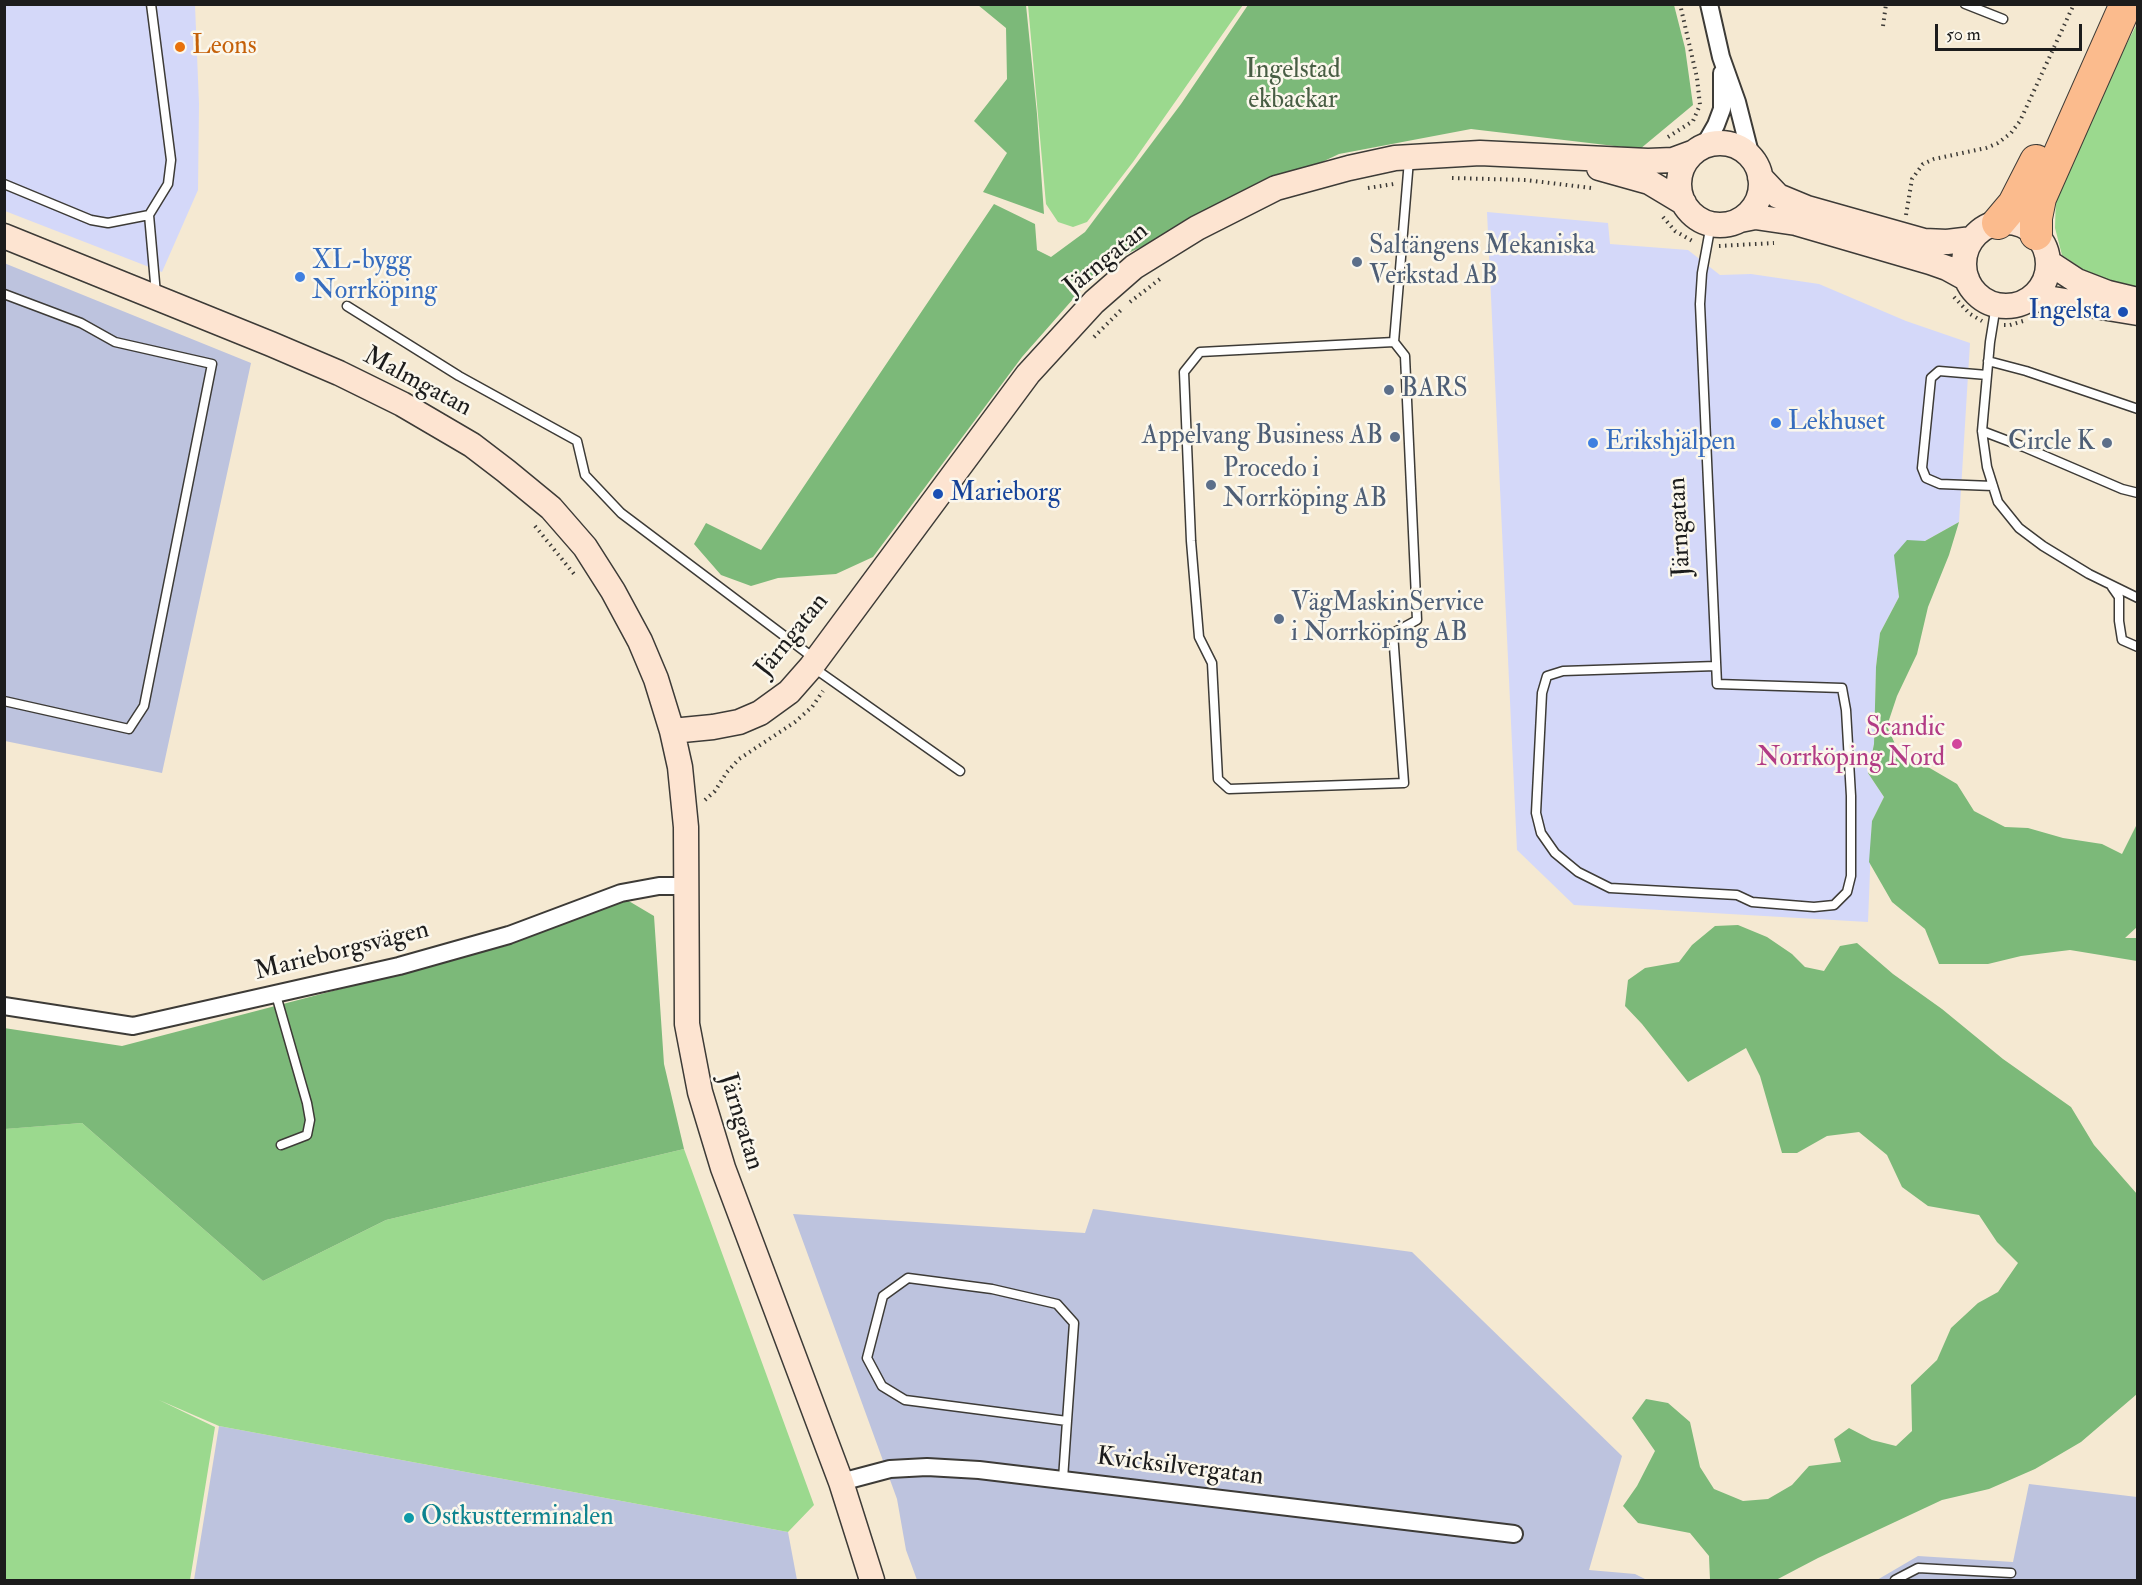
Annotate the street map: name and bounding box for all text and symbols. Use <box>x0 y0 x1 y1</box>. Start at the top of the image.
scale bar <box>1938 12 2085 50</box>
text: 50 m <box>1946 23 1981 46</box>
place label: Leons <box>192 31 257 63</box>
marker: Leons <box>173 40 187 54</box>
park label: Ingelstad ekbackar <box>1245 55 1341 116</box>
street label: Järngatan <box>1058 216 1156 304</box>
place label: Saltängens Mekaniska Verkstad AB <box>1369 231 1595 292</box>
place label: XL-bygg Norrköping <box>312 246 437 308</box>
marker: Saltängens Mekaniska Verkstad AB <box>1350 255 1364 269</box>
marker: XL-bygg Norrköping <box>293 270 307 284</box>
place label: Ingelsta <box>2029 296 2111 328</box>
marker: Ingelsta <box>2116 305 2130 319</box>
street label: Malmgatan <box>357 341 477 425</box>
place label: BARS <box>1401 374 1468 406</box>
marker: BARS <box>1382 383 1396 397</box>
place label: Lekhuset <box>1788 407 1885 439</box>
marker: Lekhuset <box>1769 416 1783 430</box>
place label: Appelvang Business AB <box>1142 421 1383 453</box>
place label: Erikshjälpen <box>1605 427 1736 459</box>
place label: Circle K <box>2008 427 2095 459</box>
marker: Appelvang Business AB <box>1388 430 1402 444</box>
marker: Erikshjälpen <box>1586 436 1600 450</box>
marker: Circle K <box>2100 436 2114 450</box>
place label: Procedo i Norrköping AB <box>1223 454 1387 516</box>
street label: Järngatan <box>1663 476 1699 578</box>
place label: Marieborg <box>950 478 1061 510</box>
marker: Procedo i Norrköping AB <box>1204 478 1218 492</box>
marker: Marieborg <box>931 487 945 501</box>
street label: Järngatan <box>749 587 837 685</box>
place label: VägMaskinService i Norrköping AB <box>1291 588 1484 650</box>
marker: VägMaskinService i Norrköping AB <box>1272 612 1286 626</box>
place label: Scandic Norrköping Nord <box>1757 713 1945 774</box>
marker: Scandic Norrköping Nord <box>1950 737 1964 751</box>
street label: Marieborgsvägen <box>252 915 432 989</box>
street label: Järngatan <box>710 1070 770 1174</box>
street label: Kvicksilvergatan <box>1095 1442 1265 1494</box>
place label: Ostkustterminalen <box>421 1502 614 1534</box>
marker: Ostkustterminalen <box>402 1511 416 1525</box>

